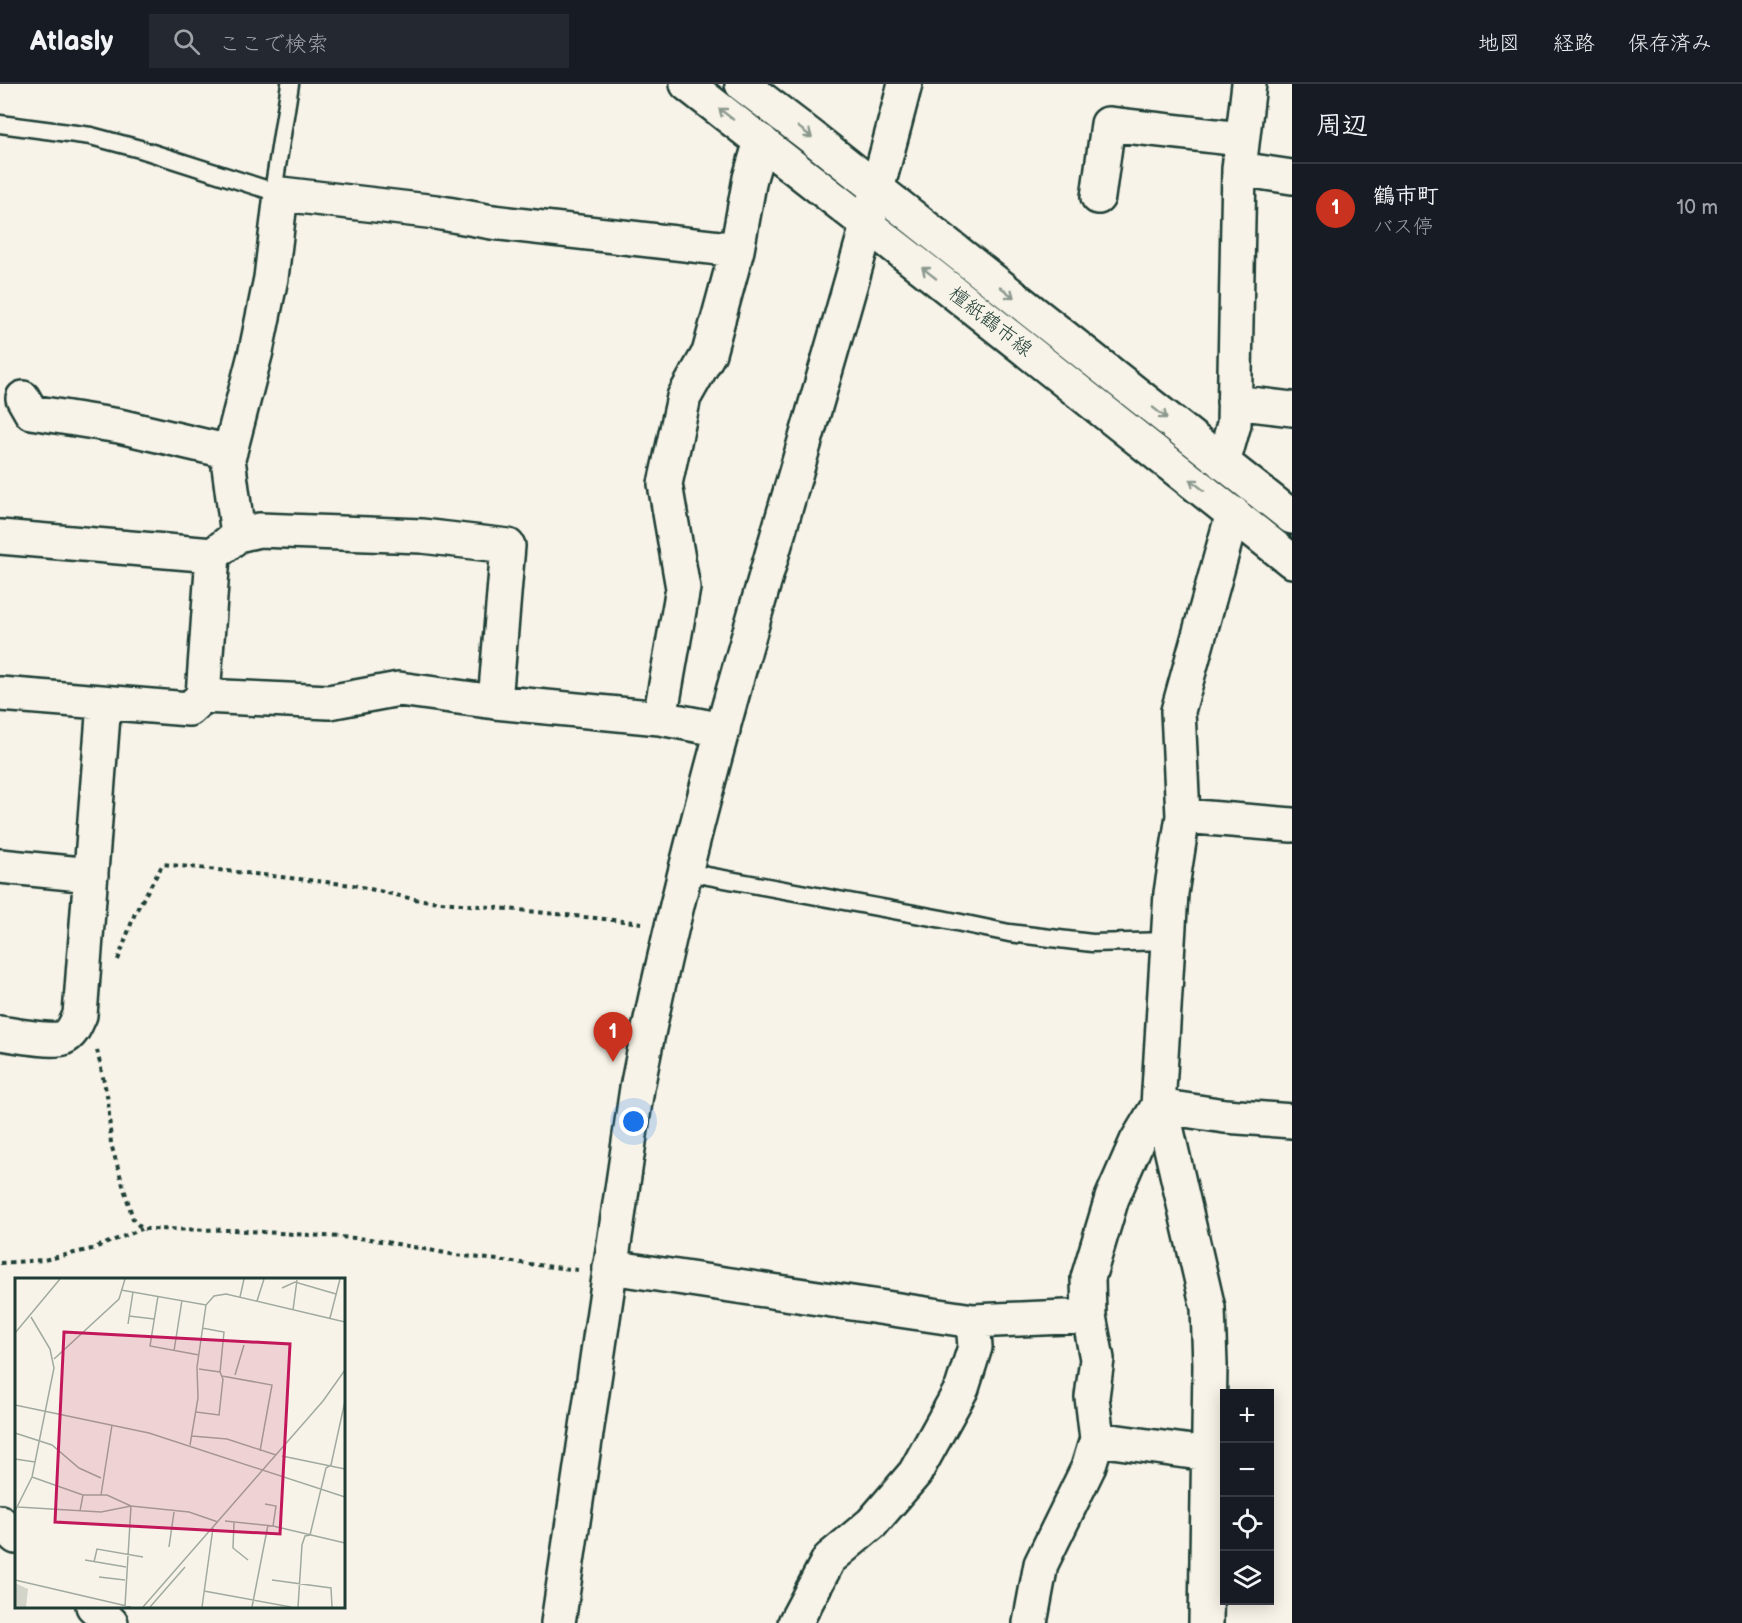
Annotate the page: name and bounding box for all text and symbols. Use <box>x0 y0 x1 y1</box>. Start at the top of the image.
search box <box>149 14 569 68</box>
text: Atlasly <box>30 25 113 58</box>
icon: search <box>170 25 203 58</box>
text: ここで検索 <box>218 31 328 58</box>
text: 地図 <box>1478 31 1520 56</box>
text: 経路 <box>1553 31 1595 56</box>
text: 保存済み <box>1628 31 1712 56</box>
one-way arrow <box>718 107 734 120</box>
text: 周辺 <box>1316 111 1368 142</box>
one-way arrow <box>797 126 813 138</box>
text: 鶴市町 <box>1373 183 1439 210</box>
text: 1 <box>1331 196 1340 220</box>
text: 10 m <box>1677 196 1718 220</box>
text: バス停 <box>1373 215 1433 239</box>
one-way arrow <box>921 266 937 279</box>
street label: 檀紙鶴市線 <box>944 282 1037 362</box>
one-way arrow <box>999 286 1015 299</box>
one-way arrow <box>1152 407 1168 420</box>
one-way arrow <box>1189 478 1205 491</box>
pin: 1 <box>594 1012 632 1062</box>
your location <box>619 1107 648 1136</box>
inset map <box>15 1278 345 1608</box>
map controls <box>1220 1389 1274 1605</box>
button: + <box>1220 1389 1274 1443</box>
button: − <box>1220 1443 1274 1497</box>
button: locate <box>1220 1497 1274 1551</box>
button: layers <box>1220 1551 1274 1605</box>

